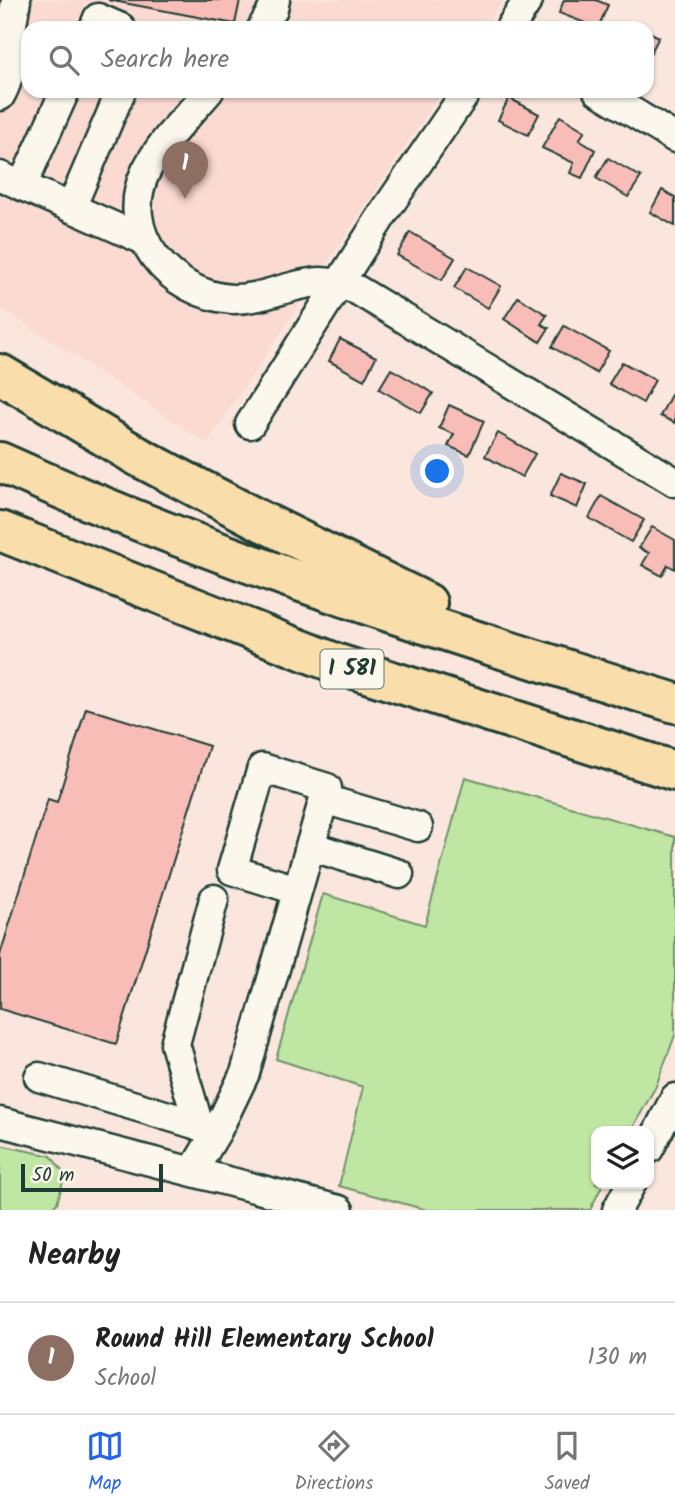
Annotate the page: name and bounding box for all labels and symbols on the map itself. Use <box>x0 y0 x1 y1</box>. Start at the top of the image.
pin: 1 <box>162 141 208 199</box>
your location <box>420 454 454 488</box>
road number: I 581 <box>320 650 384 688</box>
scale bar <box>21 1161 163 1193</box>

